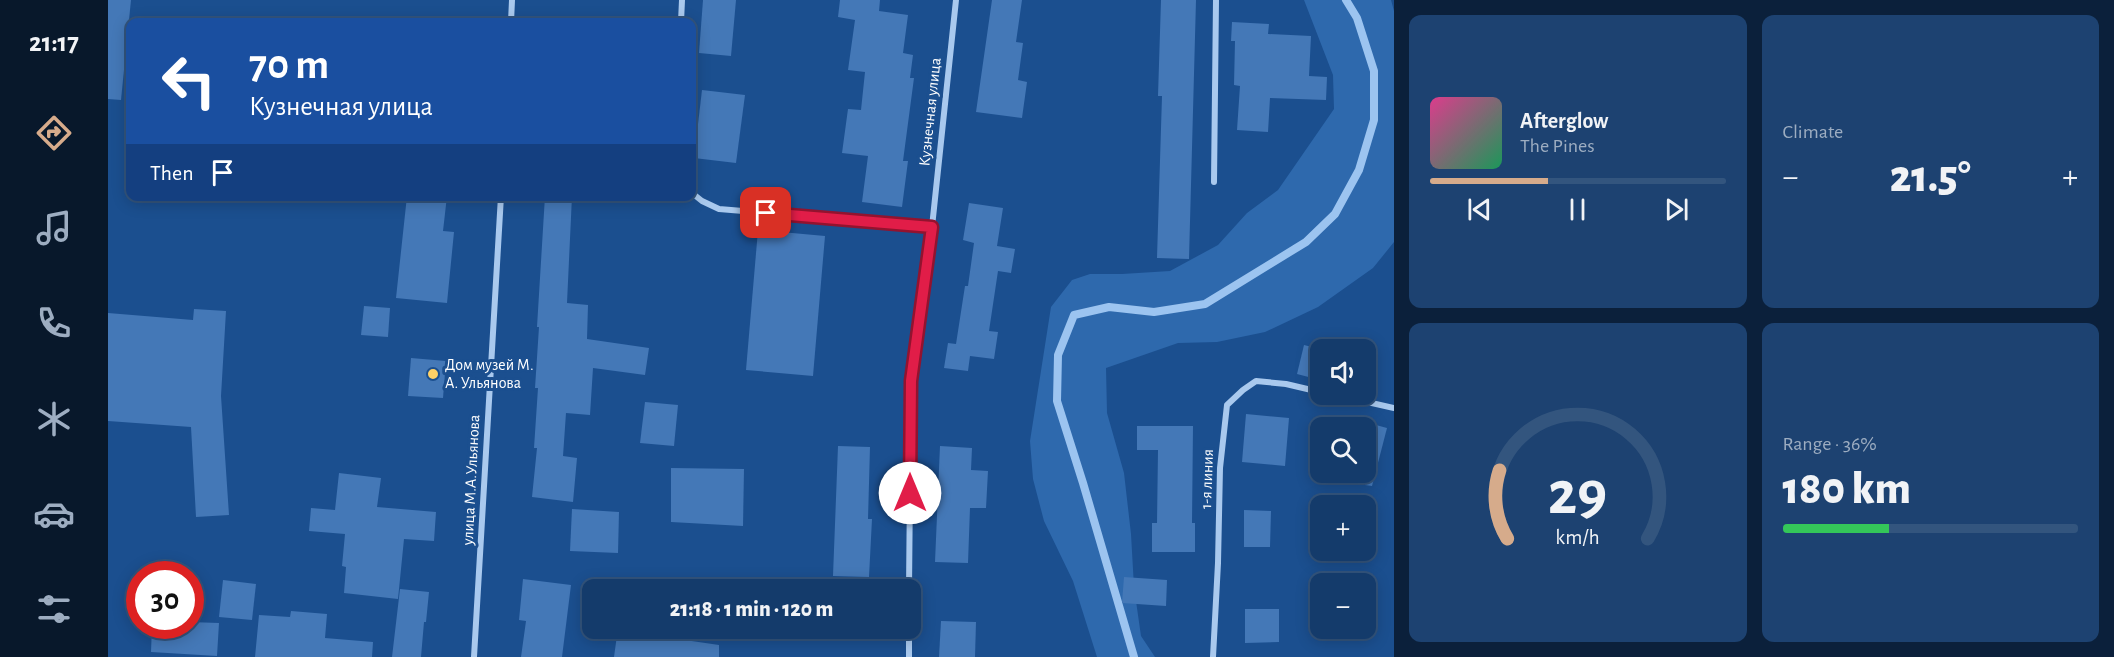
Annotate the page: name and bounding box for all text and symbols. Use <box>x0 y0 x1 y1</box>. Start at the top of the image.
text: 21:17 <box>29 29 79 56</box>
icon: left <box>150 42 228 120</box>
text: 70 m <box>249 44 329 86</box>
street label: Кузнечная улица <box>916 57 945 167</box>
text: Кузнечная улица <box>249 93 433 120</box>
text: Afterglow <box>1520 110 1608 132</box>
icon: directions <box>33 112 75 154</box>
text: Climate <box>1783 122 1843 142</box>
text: The Pines <box>1520 136 1595 156</box>
text: 21.5° <box>1890 155 1971 200</box>
icon: arrive <box>206 156 239 189</box>
text: − <box>1783 161 1798 194</box>
text: + <box>2062 161 2078 194</box>
text: Then <box>150 162 194 184</box>
pin <box>740 187 791 238</box>
icon: previous <box>1463 193 1496 226</box>
icon: pause <box>1561 193 1594 226</box>
icon: next <box>1660 193 1693 226</box>
icon: arrive <box>749 196 782 229</box>
icon: music <box>33 207 75 249</box>
icon: phone <box>33 302 75 344</box>
map controls <box>1310 339 1376 639</box>
button: sound <box>1310 339 1376 405</box>
place label: Дом музей М. А. Ульянова <box>445 357 534 391</box>
marker: Дом музей М. А. Ульянова <box>426 367 440 381</box>
icon: climate <box>33 398 75 440</box>
street label: улица М.А.Ульянова <box>460 414 483 547</box>
button: search <box>1310 417 1376 483</box>
text: Range · 36% <box>1783 434 1877 454</box>
street label: 1-я линия <box>1198 449 1216 509</box>
position arrow <box>878 461 942 525</box>
text: 29 <box>1548 463 1608 525</box>
text: 180 km <box>1783 467 1911 512</box>
icon: car <box>33 493 75 535</box>
button: + <box>1310 495 1376 561</box>
text: km/h <box>1556 528 1600 549</box>
speed limit sign: 30 <box>126 561 204 639</box>
button: − <box>1310 573 1376 639</box>
icon: filters <box>33 588 75 630</box>
text: 21:18 · 1 min · 120 m <box>670 598 833 620</box>

